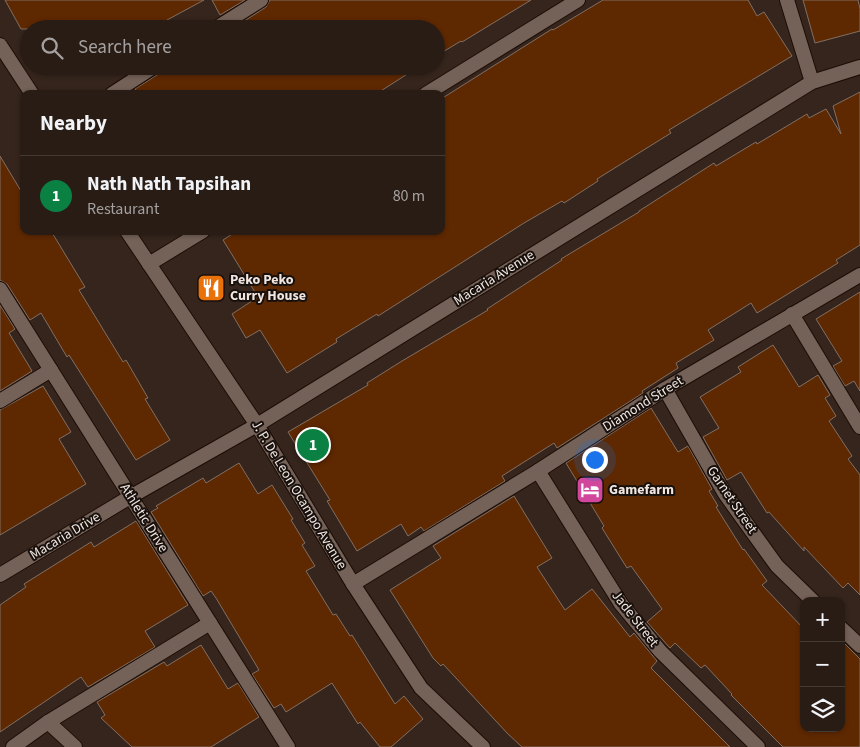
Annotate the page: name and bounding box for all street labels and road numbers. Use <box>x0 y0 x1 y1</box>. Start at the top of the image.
street label: Macaria Avenue <box>450 245 538 311</box>
street label: Diamond Street <box>599 371 687 437</box>
street label: J. P. De Leon Ocampo Avenue <box>246 417 352 573</box>
street label: Garnet Street <box>702 462 762 538</box>
street label: Athletic Drive <box>115 480 173 556</box>
street label: Macaria Drive <box>26 507 104 565</box>
street label: Jade Street <box>607 587 663 652</box>

